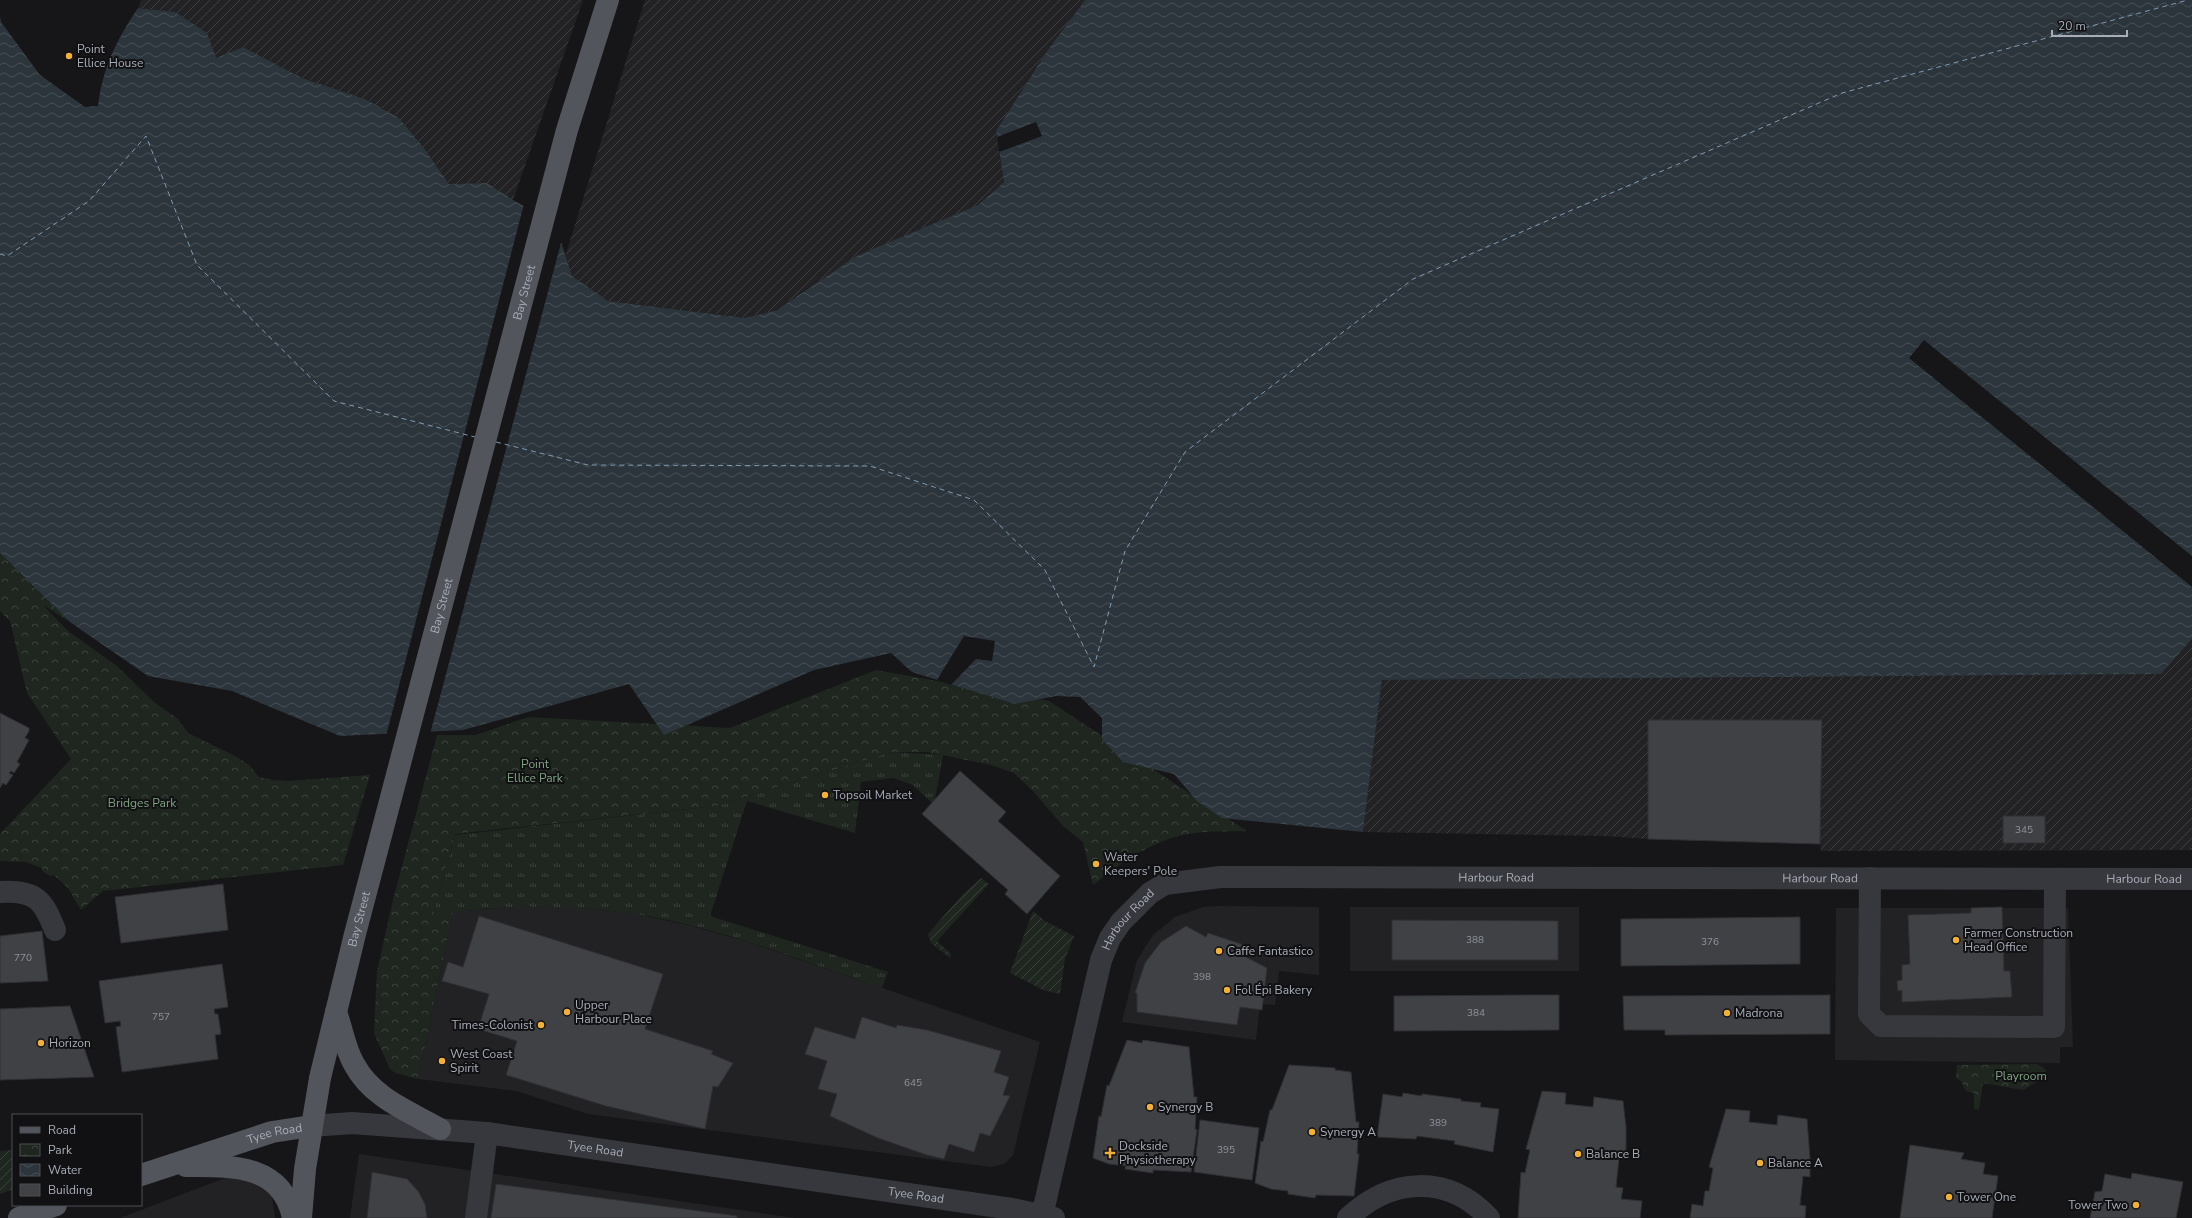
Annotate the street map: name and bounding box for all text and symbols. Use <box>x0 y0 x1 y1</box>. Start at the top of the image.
scale bar <box>2052 12 2127 38</box>
text: 20 m <box>2058 18 2086 34</box>
place label: Point Ellice House <box>77 41 143 71</box>
marker: Point Ellice House <box>64 51 74 61</box>
street label: Bay Street <box>509 262 539 322</box>
street label: Bay Street <box>427 576 457 635</box>
park label: Point Ellice Park <box>507 756 564 786</box>
place label: Topsoil Market <box>833 787 913 803</box>
marker: Topsoil Market <box>820 790 830 800</box>
park label: Bridges Park <box>108 795 177 811</box>
house number: 345 <box>2015 823 2033 837</box>
place label: Water Keepers' Pole <box>1104 849 1177 879</box>
marker: Water Keepers' Pole <box>1091 859 1101 869</box>
street label: Harbour Road <box>1458 869 1534 886</box>
street label: Harbour Road <box>1782 870 1858 886</box>
street label: Harbour Road <box>2106 871 2182 887</box>
street label: Harbour Road <box>1098 885 1158 952</box>
street label: Bay Street <box>344 889 374 948</box>
place label: Farmer Construction Head Office <box>1964 925 2073 955</box>
house number: 388 <box>1466 933 1484 947</box>
house number: 376 <box>1701 935 1719 949</box>
marker: Farmer Construction Head Office <box>1951 935 1961 945</box>
place label: Caffe Fantastico <box>1227 943 1314 959</box>
marker: Caffe Fantastico <box>1214 946 1224 956</box>
house number: 770 <box>14 951 32 965</box>
house number: 398 <box>1193 970 1211 984</box>
place label: Fol Épi Bakery <box>1235 982 1313 998</box>
marker: Fol Épi Bakery <box>1222 985 1232 995</box>
place label: Upper Harbour Place <box>575 997 652 1027</box>
place label: Madrona <box>1735 1005 1783 1021</box>
house number: 384 <box>1467 1006 1485 1020</box>
marker: Upper Harbour Place <box>562 1007 572 1017</box>
marker: Madrona <box>1722 1008 1732 1018</box>
house number: 757 <box>152 1010 170 1024</box>
place label: Times-Colonist <box>451 1017 534 1033</box>
marker: Times-Colonist <box>536 1020 546 1030</box>
place label: Horizon <box>49 1035 91 1051</box>
marker: Horizon <box>36 1038 46 1048</box>
place label: West Coast Spirit <box>450 1046 513 1076</box>
marker: West Coast Spirit <box>437 1056 447 1066</box>
park label: Playroom <box>1995 1068 2047 1084</box>
house number: 645 <box>904 1076 922 1090</box>
place label: Synergy B <box>1158 1099 1213 1115</box>
marker: Synergy B <box>1145 1102 1155 1112</box>
legend <box>12 1114 142 1206</box>
house number: 389 <box>1429 1116 1447 1130</box>
street label: Tyee Road <box>245 1119 303 1148</box>
text: Road <box>48 1122 76 1138</box>
place label: Synergy A <box>1320 1124 1376 1140</box>
marker: Synergy A <box>1307 1127 1317 1137</box>
street label: Tyee Road <box>566 1137 624 1161</box>
place label: Dockside Physiotherapy <box>1119 1138 1196 1168</box>
text: Park <box>48 1142 73 1158</box>
house number: 395 <box>1217 1143 1235 1157</box>
place label: Balance B <box>1586 1146 1640 1162</box>
marker: Dockside Physiotherapy <box>1104 1147 1116 1159</box>
marker: Balance B <box>1573 1149 1583 1159</box>
place label: Balance A <box>1768 1155 1823 1171</box>
marker: Balance A <box>1755 1158 1765 1168</box>
text: Water <box>48 1162 82 1178</box>
text: Building <box>48 1182 93 1198</box>
street label: Tyee Road <box>887 1183 945 1207</box>
place label: Tower One <box>1957 1189 2016 1205</box>
marker: Tower One <box>1944 1192 1954 1202</box>
place label: Tower Two <box>2068 1197 2128 1213</box>
marker: Tower Two <box>2131 1200 2141 1210</box>

